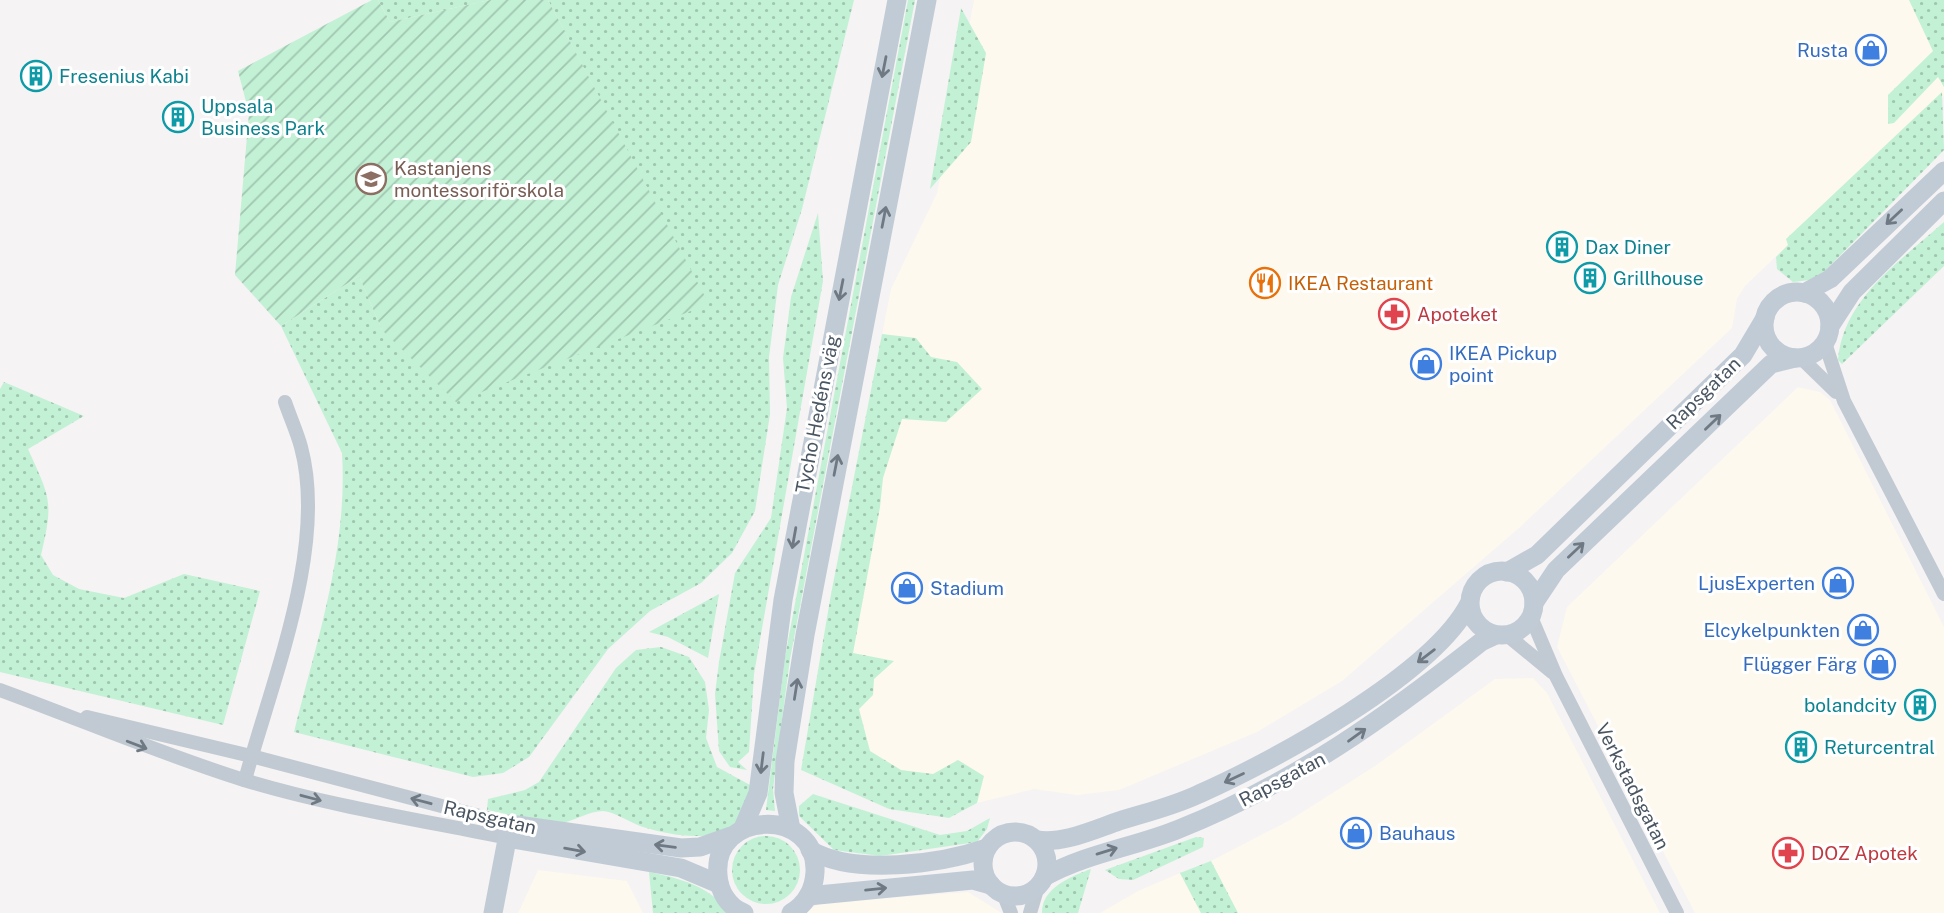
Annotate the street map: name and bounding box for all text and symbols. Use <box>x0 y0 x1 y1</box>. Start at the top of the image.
shop icon: Rusta <box>1854 33 1888 67</box>
place label: Rusta <box>1797 39 1848 61</box>
one-way arrow <box>877 55 890 78</box>
building icon: Fresenius Kabi <box>19 59 53 93</box>
place label: Fresenius Kabi <box>59 65 189 87</box>
place label: Uppsala Business Park <box>201 95 325 139</box>
building icon: Uppsala Business Park <box>161 100 195 134</box>
place label: Kastanjens montessoriförskola <box>394 157 564 201</box>
school or university icon: Kastanjens montessoriförskola <box>354 162 388 196</box>
one-way arrow <box>877 206 891 229</box>
one-way arrow <box>1886 209 1903 226</box>
building icon: Dax Diner <box>1545 230 1579 264</box>
place label: Dax Diner <box>1585 236 1671 258</box>
building icon: Grillhouse <box>1573 261 1607 295</box>
restaurant icon: IKEA Restaurant <box>1248 266 1282 300</box>
place label: Grillhouse <box>1613 267 1703 289</box>
place label: IKEA Restaurant <box>1288 272 1433 294</box>
one-way arrow <box>833 278 847 301</box>
pharmacy icon: Apoteket <box>1377 297 1411 331</box>
place label: Apoteket <box>1417 303 1498 325</box>
street label: Tycho Hedéns väg <box>791 333 843 495</box>
place label: IKEA Pickup point <box>1449 342 1557 386</box>
shop icon: IKEA Pickup point <box>1409 347 1443 381</box>
street label: Rapsgatan <box>1661 352 1745 434</box>
one-way arrow <box>1704 413 1721 430</box>
one-way arrow <box>830 454 844 477</box>
one-way arrow <box>787 526 801 549</box>
one-way arrow <box>1567 542 1584 559</box>
shop icon: LjusExperten <box>1821 566 1855 600</box>
shop icon: Stadium <box>890 571 924 605</box>
place label: LjusExperten <box>1698 572 1815 594</box>
place label: Stadium <box>930 577 1004 599</box>
shop icon: Elcykelpunkten <box>1846 613 1880 647</box>
place label: Elcykelpunkten <box>1704 619 1840 641</box>
shop icon: Flügger Färg <box>1863 647 1897 681</box>
one-way arrow <box>1417 648 1436 663</box>
place label: Flügger Färg <box>1743 653 1857 675</box>
one-way arrow <box>790 678 803 701</box>
building icon: bolandcity <box>1903 688 1937 722</box>
place label: bolandcity <box>1804 694 1897 716</box>
street label: Verkstadsgatan <box>1592 719 1674 853</box>
one-way arrow <box>1347 728 1366 743</box>
building icon: Returcentral <box>1784 730 1818 764</box>
place label: Returcentral <box>1824 736 1935 758</box>
one-way arrow <box>126 739 148 752</box>
street label: Rapsgatan <box>1235 747 1329 811</box>
one-way arrow <box>756 751 769 774</box>
one-way arrow <box>1224 772 1245 785</box>
one-way arrow <box>299 793 321 806</box>
one-way arrow <box>410 793 432 806</box>
street label: Rapsgatan <box>442 796 538 838</box>
shop icon: Bauhaus <box>1339 816 1373 850</box>
place label: Bauhaus <box>1379 822 1455 844</box>
pharmacy icon: DOZ Apotek <box>1771 836 1805 870</box>
one-way arrow <box>654 839 677 852</box>
place label: DOZ Apotek <box>1811 842 1918 864</box>
one-way arrow <box>563 844 586 857</box>
one-way arrow <box>1096 844 1118 857</box>
one-way arrow <box>865 883 887 896</box>

